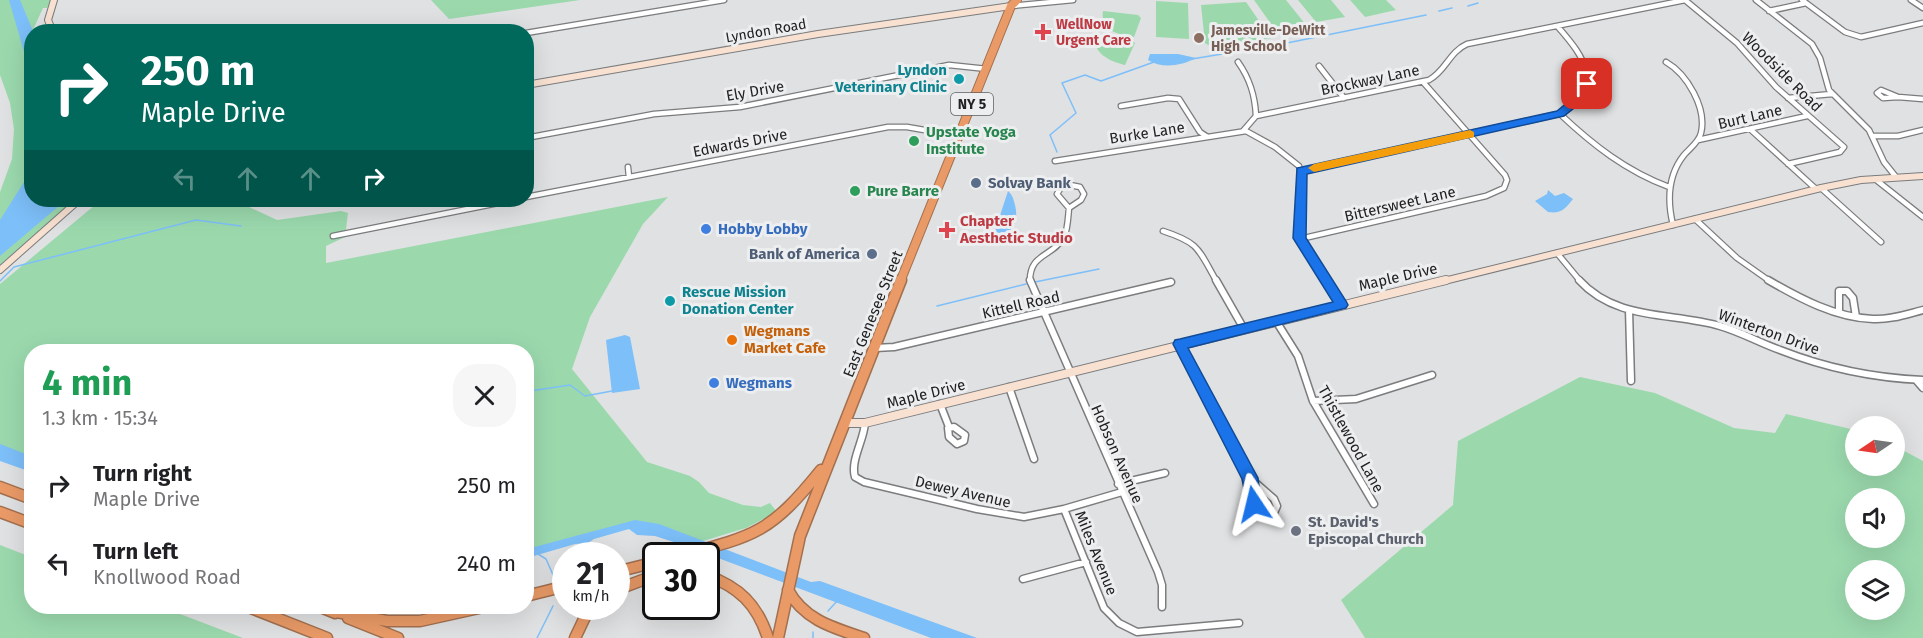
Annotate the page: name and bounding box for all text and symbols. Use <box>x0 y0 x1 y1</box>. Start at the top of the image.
street label: Lyndon Road <box>724 16 808 46</box>
place label: WellNow Urgent Care <box>1056 16 1131 49</box>
place label: Jamesville-DeWitt High School <box>1210 22 1326 55</box>
marker: WellNow Urgent Care <box>1034 23 1052 41</box>
street label: Woodside Road <box>1738 28 1826 116</box>
marker: Jamesville-DeWitt High School <box>1192 31 1206 45</box>
text: 250 m <box>141 46 255 96</box>
icon: right <box>42 48 120 126</box>
pin <box>1561 58 1612 109</box>
place label: Lyndon Veterinary Clinic <box>834 61 948 96</box>
street label: Brockway Lane <box>1319 61 1421 99</box>
icon: arrive <box>1570 67 1603 100</box>
marker: Lyndon Veterinary Clinic <box>952 72 966 86</box>
street label: Ely Drive <box>725 77 785 105</box>
road number: NY 5 <box>951 93 993 115</box>
text: Maple Drive <box>141 97 286 129</box>
street label: Burt Lane <box>1716 101 1784 133</box>
street label: Burke Lane <box>1108 118 1186 148</box>
place label: Upstate Yoga Institute <box>926 123 1016 158</box>
street label: Edwards Drive <box>691 125 789 161</box>
marker: Upstate Yoga Institute <box>907 134 921 148</box>
icon: left <box>168 162 201 195</box>
icon: ahead <box>231 162 264 195</box>
icon: ahead <box>294 162 327 195</box>
icon: right <box>357 162 390 195</box>
place label: Solvay Bank <box>988 174 1071 192</box>
marker: Solvay Bank <box>969 176 983 190</box>
place label: Pure Barre <box>867 182 939 200</box>
street label: Bittersweet Lane <box>1343 182 1457 226</box>
marker: Pure Barre <box>848 184 862 198</box>
place label: Chapter Aesthetic Studio <box>959 212 1073 247</box>
place label: Hobby Lobby <box>718 220 808 238</box>
marker: Chapter Aesthetic Studio <box>938 221 956 239</box>
marker: Hobby Lobby <box>699 222 713 236</box>
place label: Bank of America <box>749 245 860 263</box>
marker: Bank of America <box>865 247 879 261</box>
street label: East Genesee Street <box>839 248 907 380</box>
street label: Maple Drive <box>1357 259 1439 295</box>
place label: Rescue Mission Donation Center <box>682 283 794 318</box>
street label: Kittell Road <box>980 287 1062 323</box>
marker: Rescue Mission Donation Center <box>663 294 677 308</box>
street label: Winterton Drive <box>1716 305 1822 359</box>
place label: Wegmans Market Cafe <box>744 322 826 357</box>
marker: Wegmans Market Cafe <box>725 333 739 347</box>
text: 4 min <box>42 361 132 405</box>
button: close <box>453 364 516 427</box>
place label: Wegmans <box>726 374 792 392</box>
marker: Wegmans <box>707 376 721 390</box>
street label: Maple Drive <box>885 376 967 412</box>
street label: Thistlewood Lane <box>1314 383 1388 495</box>
street label: Hobson Avenue <box>1087 402 1147 506</box>
text: 1.3 km · 15:34 <box>42 406 158 430</box>
north arrow <box>1845 416 1905 476</box>
map controls <box>1845 416 1905 620</box>
text: Turn right <box>93 460 192 487</box>
icon: right <box>42 469 75 502</box>
text: 250 m <box>457 472 516 499</box>
street label: Dewey Avenue <box>913 472 1013 512</box>
position arrow <box>1222 472 1286 536</box>
text: Maple Drive <box>93 487 200 511</box>
button: sound <box>1845 488 1905 548</box>
street label: Miles Avenue <box>1071 508 1121 598</box>
place label: St. David's Episcopal Church <box>1308 513 1424 548</box>
marker: St. David's Episcopal Church <box>1289 524 1303 538</box>
text: Turn left <box>93 538 178 565</box>
speed limit sign: 30 <box>642 542 720 620</box>
icon: left <box>42 547 75 580</box>
text: 240 m <box>457 550 516 577</box>
text: 21 <box>577 556 605 592</box>
button: layers <box>1845 560 1905 620</box>
text: Knollwood Road <box>93 565 241 589</box>
text: km/h <box>572 587 610 605</box>

